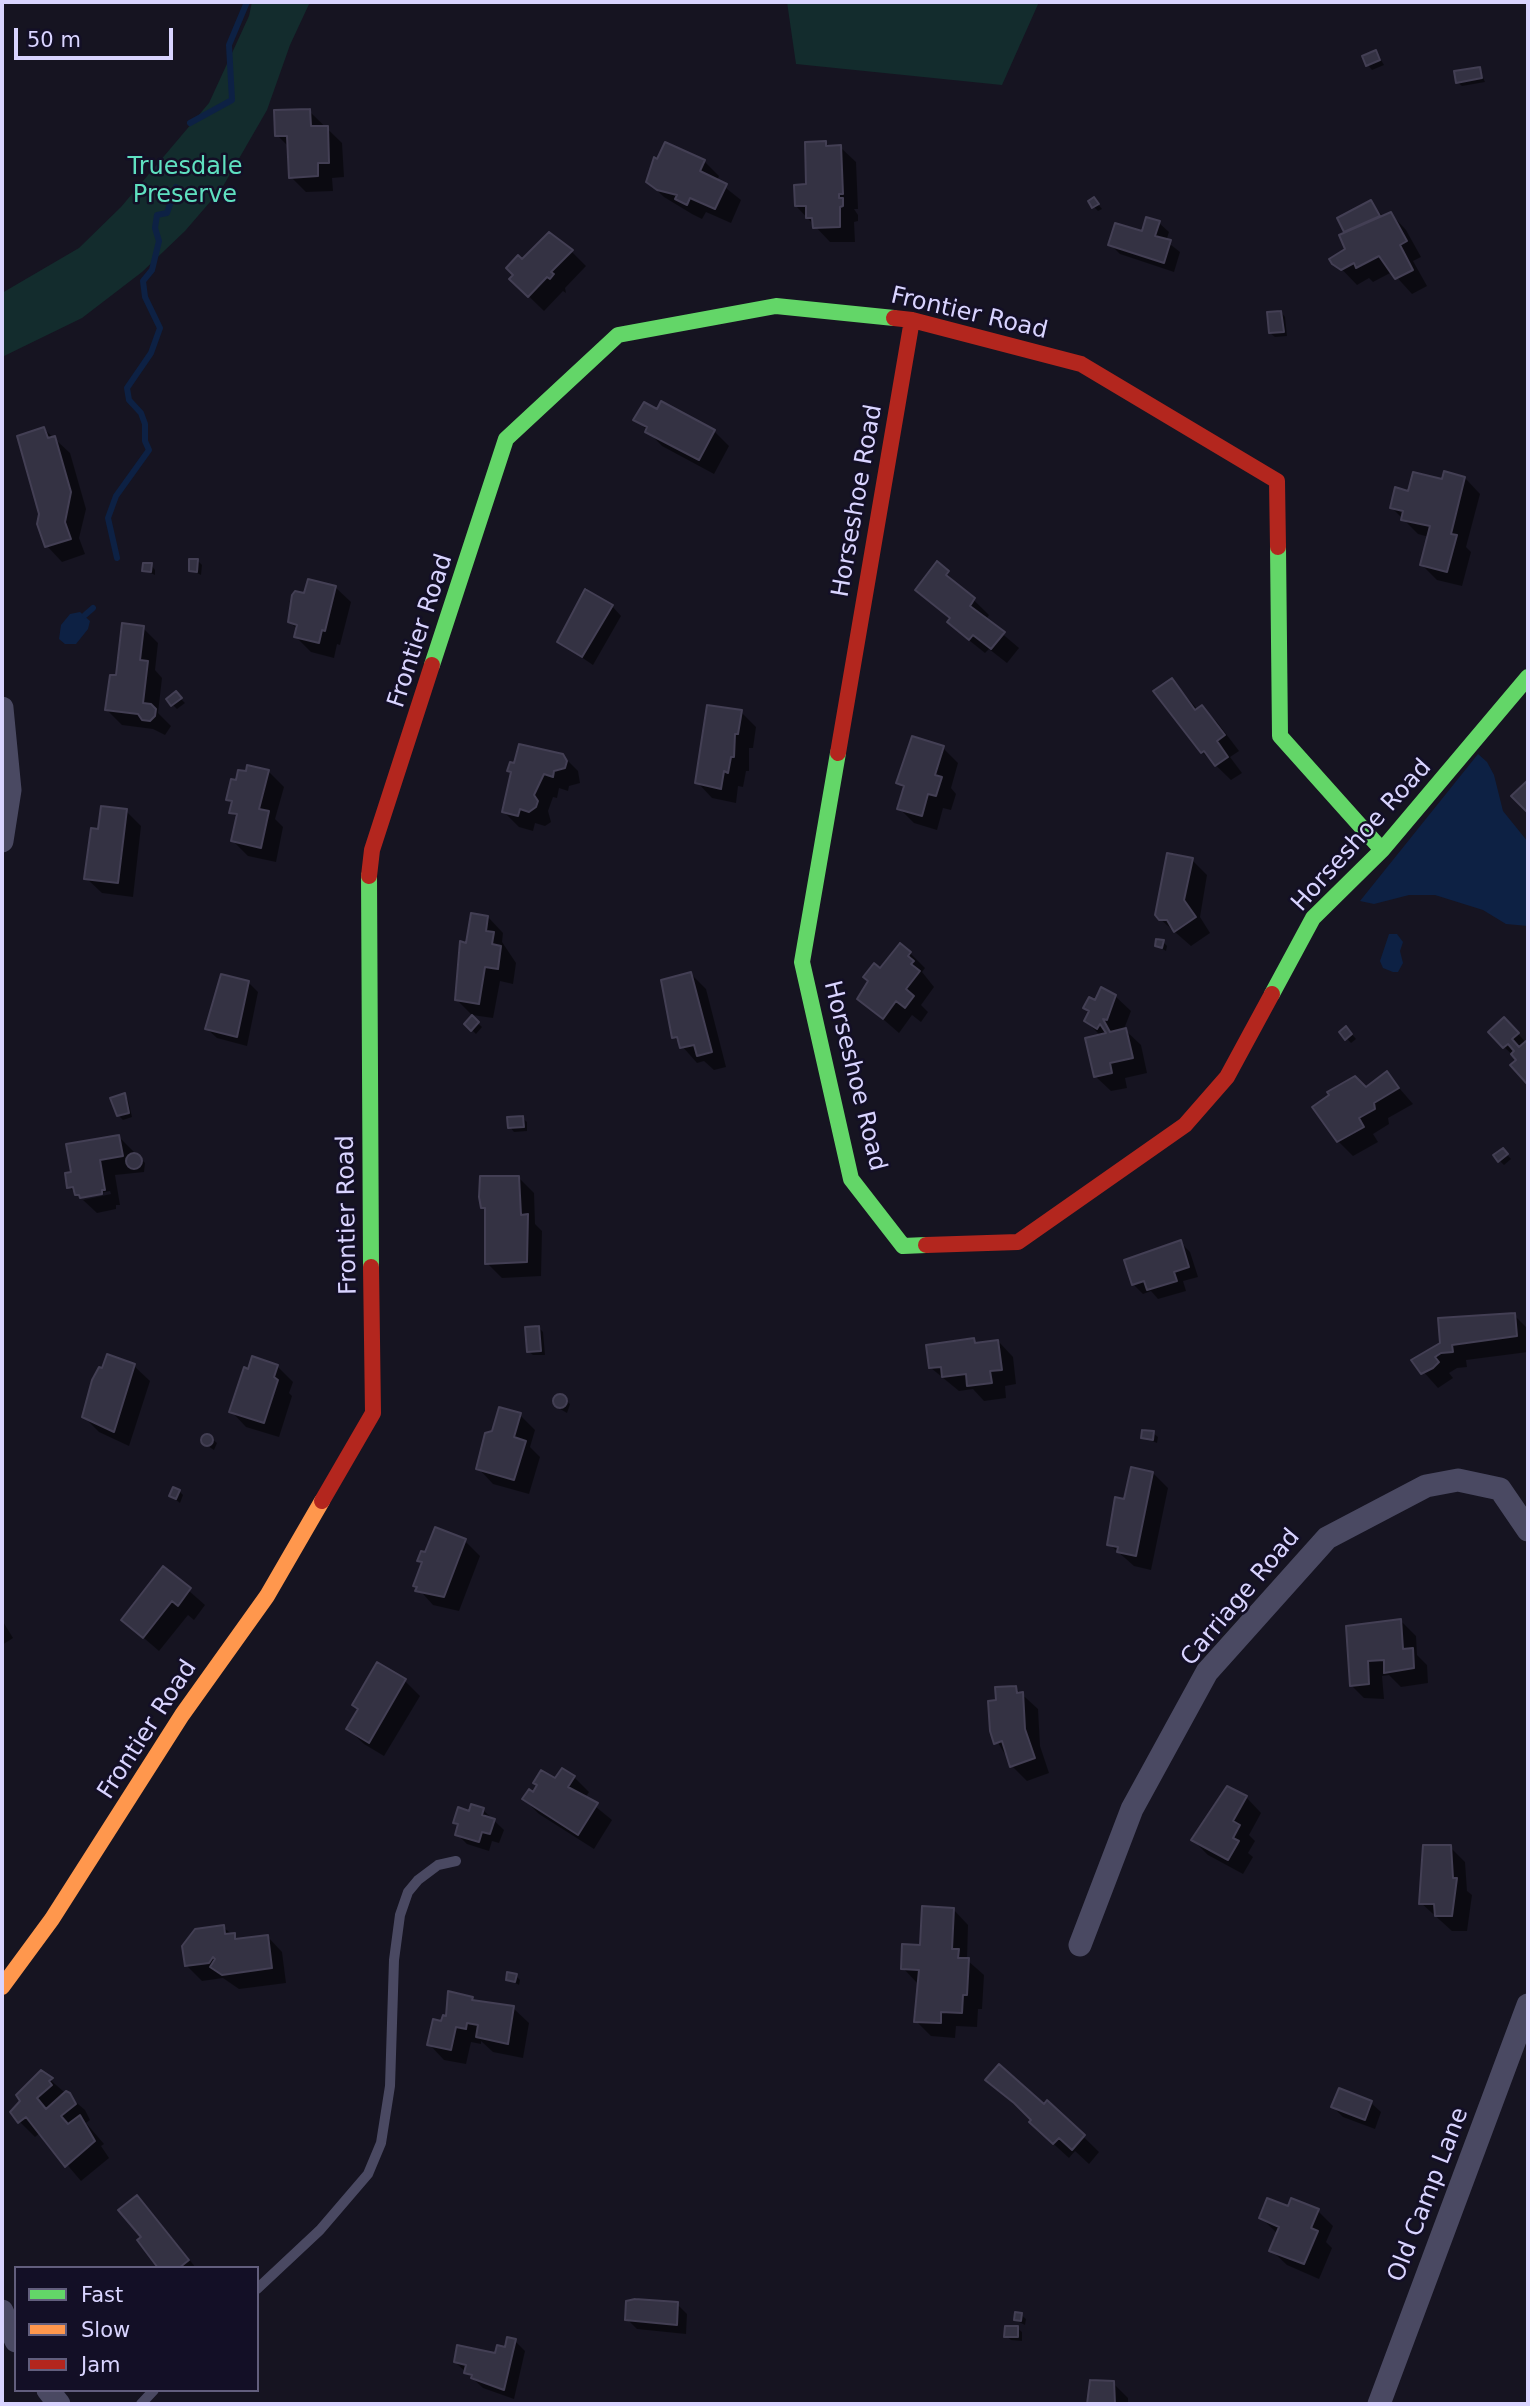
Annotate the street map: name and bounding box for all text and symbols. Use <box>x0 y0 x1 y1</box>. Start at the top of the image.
scale bar <box>18 14 177 58</box>
text: 50 m <box>27 28 81 52</box>
park label: Truesdale Preserve <box>128 154 242 210</box>
street label: Frontier Road <box>888 282 1050 346</box>
street label: Horseshoe Road <box>827 403 889 599</box>
street label: Frontier Road <box>383 551 459 711</box>
street label: Horseshoe Road <box>1286 754 1438 918</box>
street label: Horseshoe Road <box>816 978 892 1174</box>
street label: Frontier Road <box>332 1135 364 1295</box>
street label: Carriage Road <box>1175 1524 1307 1672</box>
street label: Frontier Road <box>92 1655 204 1805</box>
street label: Old Camp Lane <box>1383 2104 1475 2286</box>
legend <box>14 2266 259 2392</box>
text: Fast <box>81 2283 123 2307</box>
text: Slow <box>81 2318 130 2342</box>
text: Jam <box>81 2353 121 2377</box>

